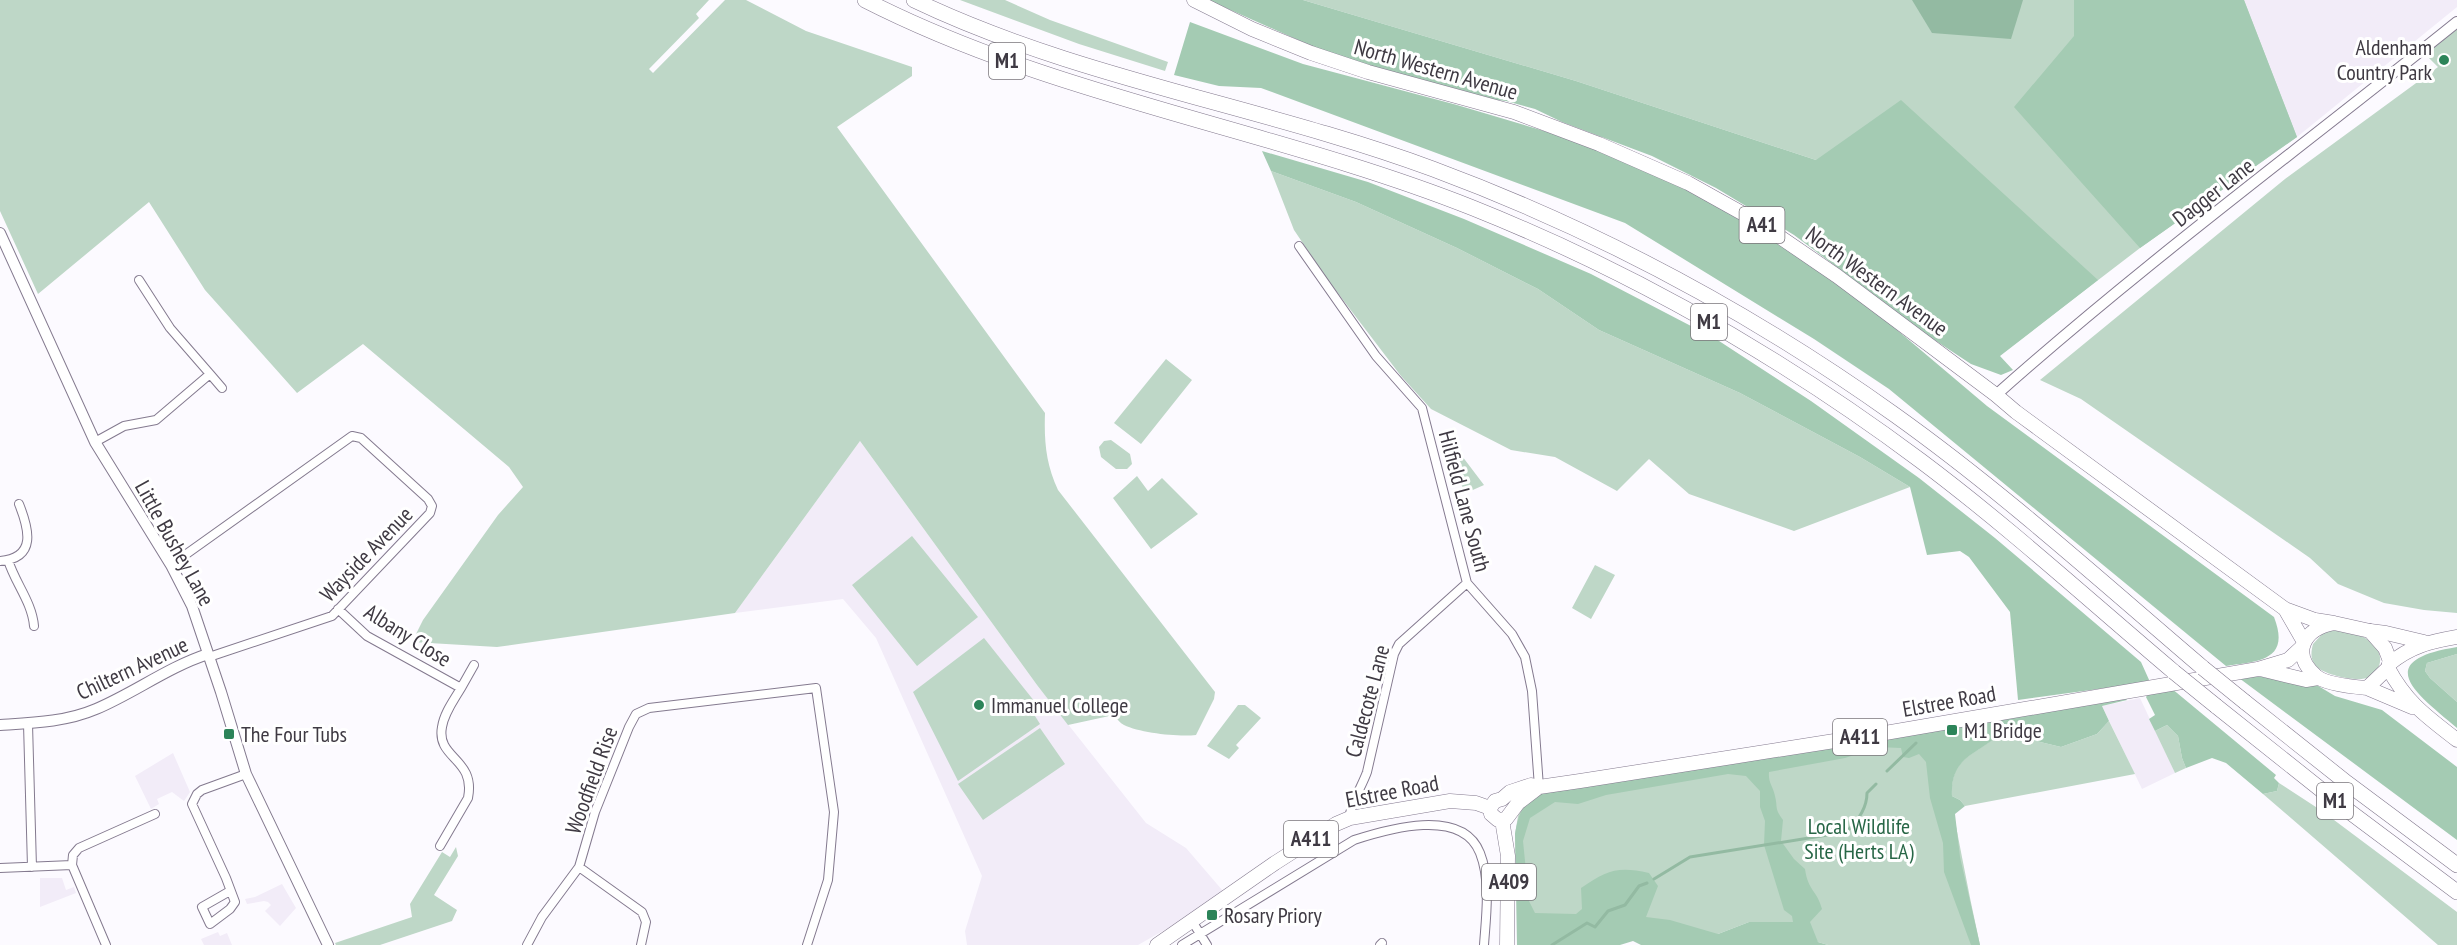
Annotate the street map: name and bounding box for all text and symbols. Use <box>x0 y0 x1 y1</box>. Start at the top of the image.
street label: North Western Avenue <box>1351 32 1521 106</box>
place label: Aldenham Country Park <box>2337 33 2432 86</box>
road number: M1 <box>989 43 1025 79</box>
marker: Aldenham Country Park <box>2437 53 2451 67</box>
street label: Dagger Lane <box>2167 152 2259 232</box>
road number: A41 <box>1740 207 1784 243</box>
street label: North Western Avenue <box>1800 220 1954 342</box>
road number: M1 <box>1691 304 1727 340</box>
street label: Hilfield Lane South <box>1433 427 1497 575</box>
street label: Little Bushey Lane <box>129 475 221 611</box>
street label: Wayside Avenue <box>314 501 418 607</box>
street label: Albany Close <box>359 597 457 673</box>
street label: Chiltern Avenue <box>72 630 192 706</box>
street label: Caldecote Lane <box>1339 642 1395 760</box>
street label: Elstree Road <box>1900 679 1998 723</box>
place label: Immanuel College <box>991 691 1128 719</box>
marker: Immanuel College <box>972 698 986 712</box>
place label: M1 Bridge <box>1964 716 2042 744</box>
road number: A411 <box>1833 719 1887 755</box>
place label: The Four Tubs <box>241 720 347 748</box>
street label: Woodfield Rise <box>559 722 623 838</box>
marker: M1 Bridge <box>1945 723 1959 737</box>
marker: The Four Tubs <box>222 727 236 741</box>
street label: Elstree Road <box>1343 768 1441 814</box>
road number: M1 <box>2317 783 2353 819</box>
park label: Local Wildlife Site (Herts LA) <box>1804 812 1915 865</box>
road number: A411 <box>1284 821 1338 857</box>
road number: A409 <box>1482 864 1536 900</box>
place label: Rosary Priory <box>1224 901 1322 929</box>
marker: Rosary Priory <box>1205 908 1219 922</box>

